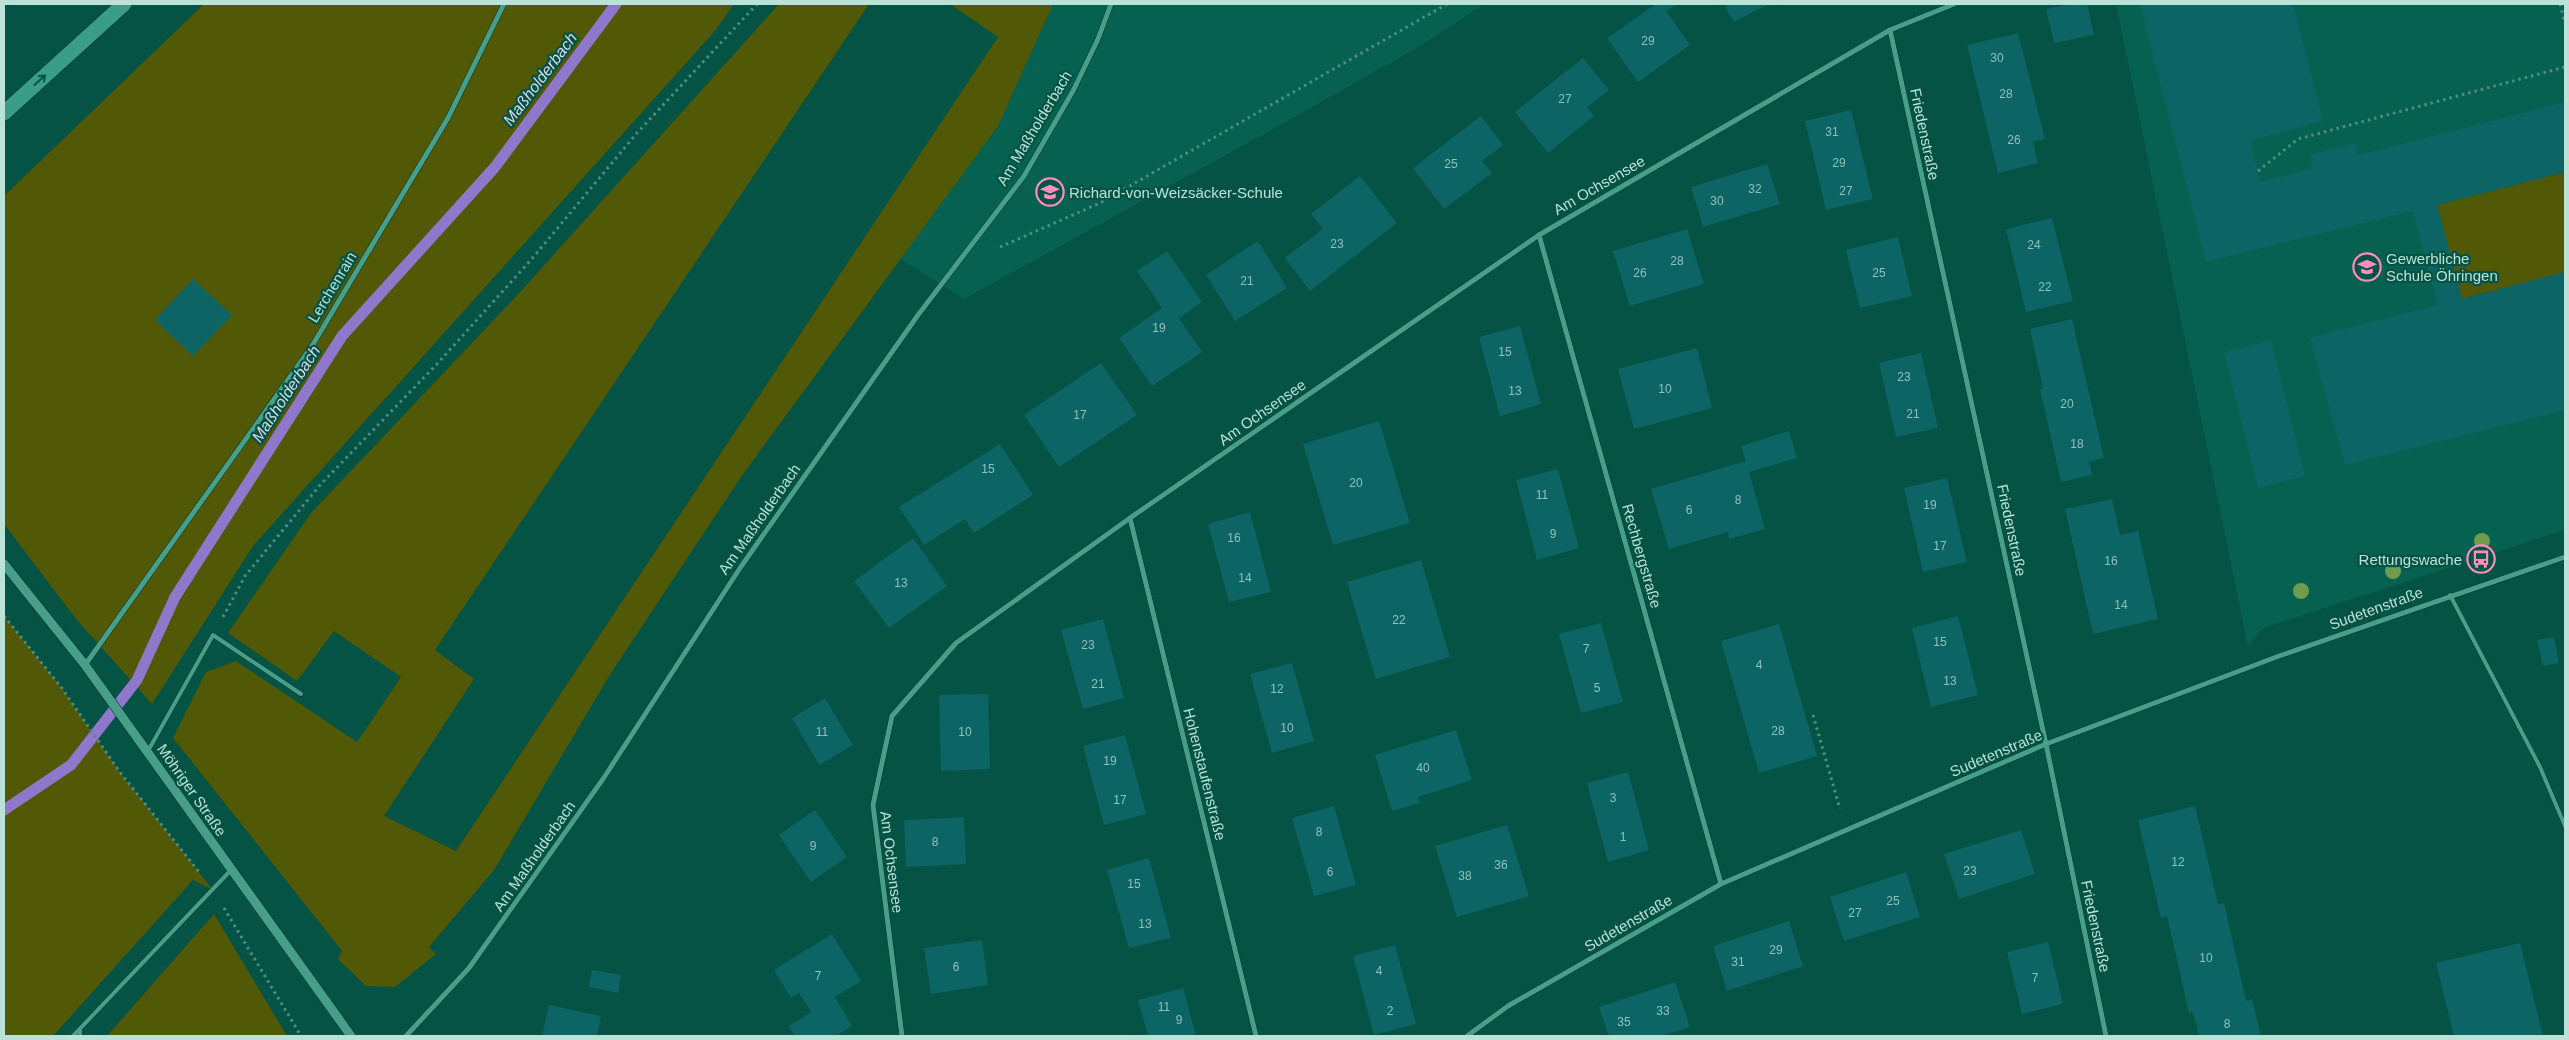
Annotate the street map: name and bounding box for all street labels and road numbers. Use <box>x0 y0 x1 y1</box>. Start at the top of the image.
street label: Am Maßholderbach <box>993 68 1075 188</box>
street label: Friedenstraße <box>1907 87 1943 181</box>
street label: Am Ochsensee <box>1550 152 1648 218</box>
street label: Lerchenrain <box>304 249 360 325</box>
street label: Am Ochsensee <box>1215 376 1309 448</box>
street label: Am Maßholderbach <box>714 461 804 577</box>
street label: Friedenstraße <box>1994 483 2030 577</box>
street label: Rechbergstraße <box>1619 502 1665 610</box>
street label: Sudetenstraße <box>2327 583 2425 633</box>
street label: Hohenstaufenstraße <box>1180 706 1230 842</box>
street label: Sudetenstraße <box>1947 726 2045 780</box>
street label: Möhriger Straße <box>154 741 230 839</box>
street label: Am Maßholderbach <box>489 798 579 914</box>
street label: Am Ochsensee <box>877 810 907 914</box>
street label: Friedenstraße <box>2078 879 2114 973</box>
street label: Sudetenstraße <box>1581 891 1675 955</box>

